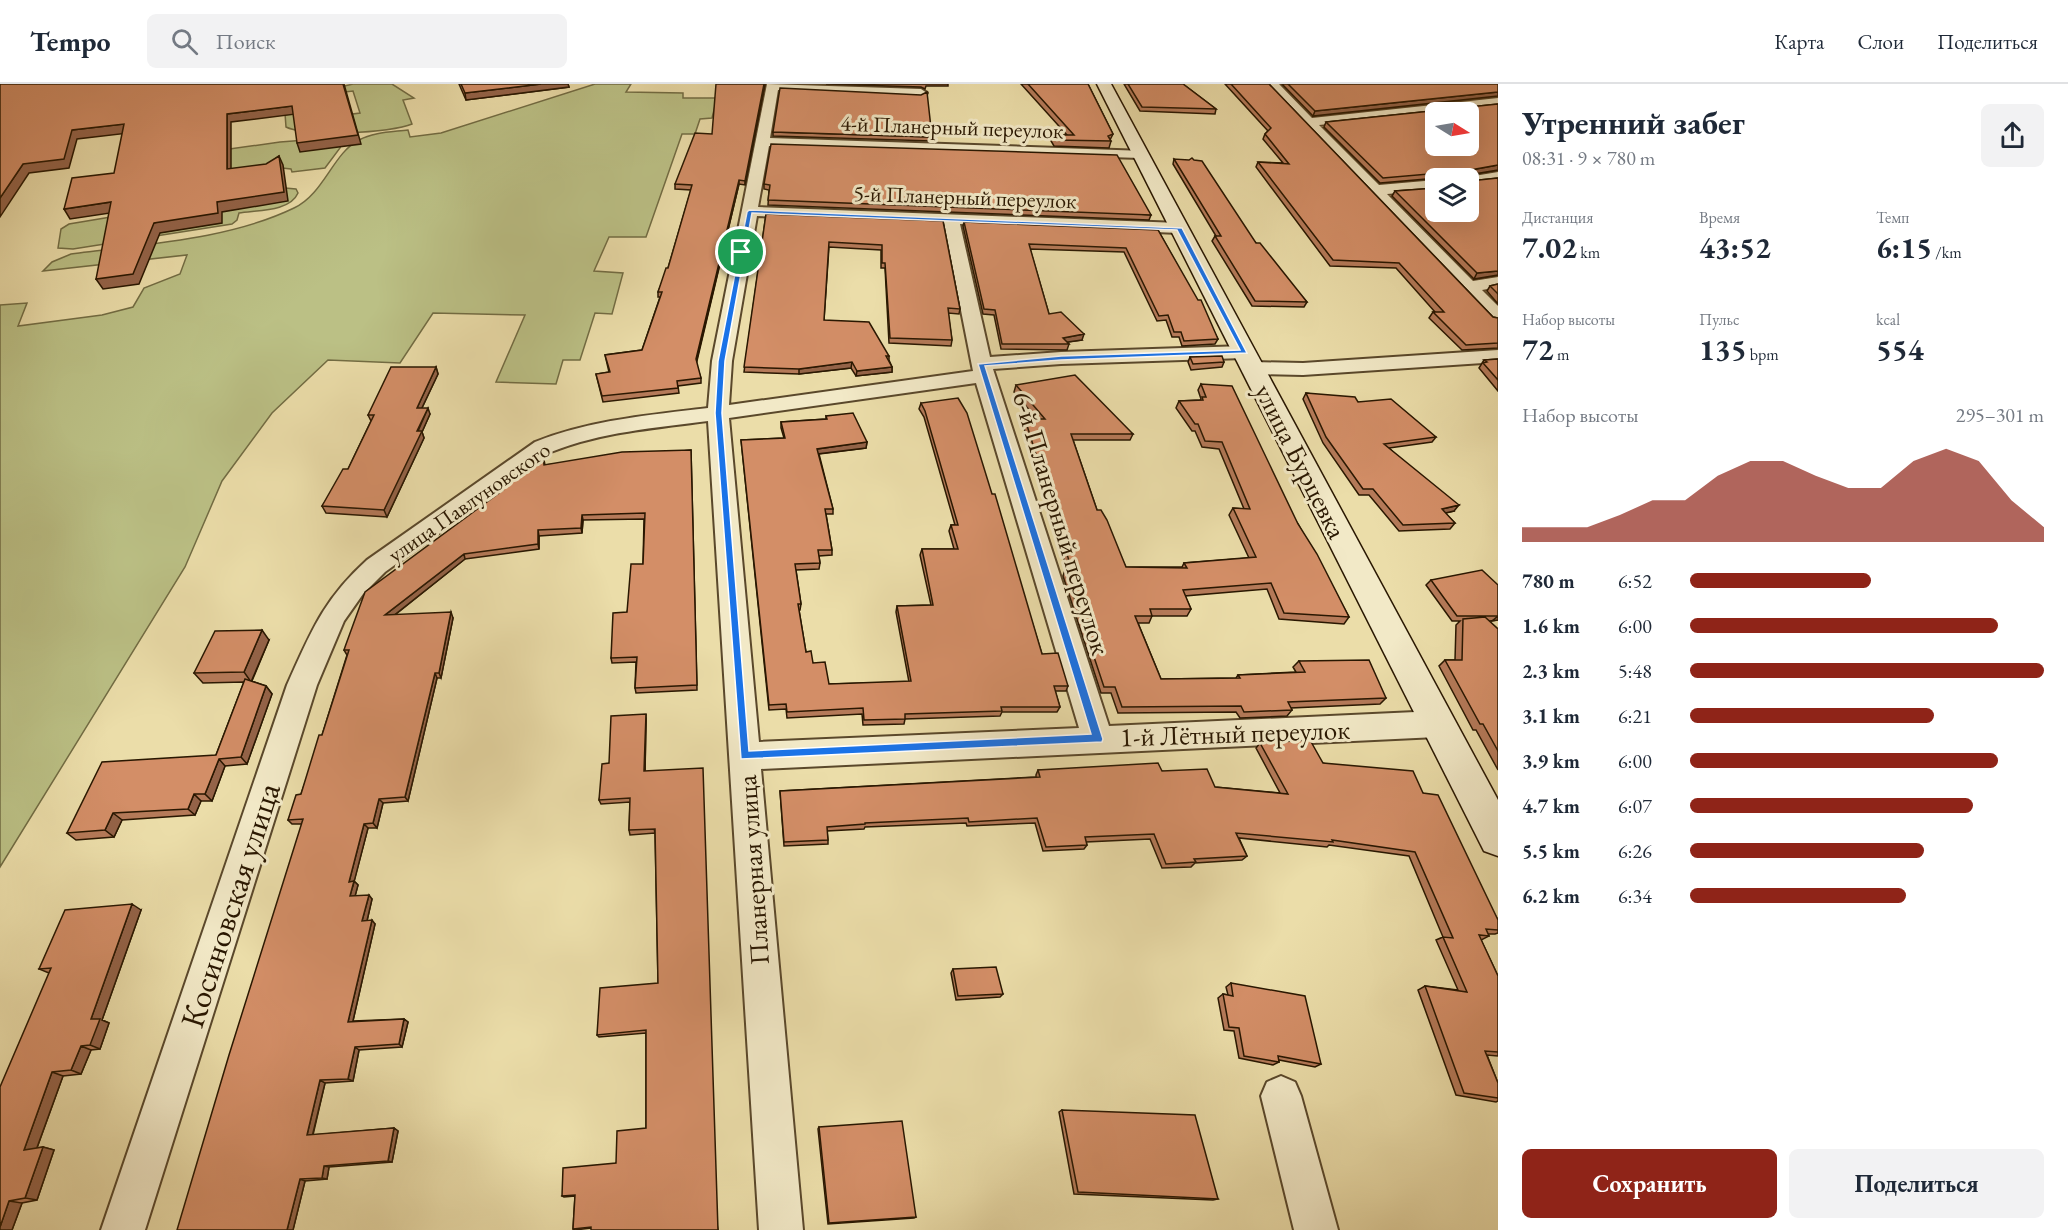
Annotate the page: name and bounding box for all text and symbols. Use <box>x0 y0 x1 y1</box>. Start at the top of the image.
search box <box>147 14 567 68</box>
text: Tempo <box>30 23 111 59</box>
icon: search <box>168 25 201 58</box>
text: Поиск <box>216 27 275 56</box>
text: Карта <box>1774 28 1824 55</box>
text: Слои <box>1857 28 1904 55</box>
text: Поделиться <box>1937 28 2038 55</box>
text: Утренний забег <box>1522 101 1745 144</box>
north arrow <box>1425 102 1479 156</box>
map controls <box>1425 102 1479 222</box>
button: share <box>1981 104 2044 167</box>
street label: 4-й Планерный переулок <box>840 109 1065 145</box>
text: 08:31 · 9 × 780 m <box>1522 145 1655 171</box>
button: layers <box>1425 168 1479 222</box>
street label: 5-й Планерный переулок <box>853 179 1078 215</box>
text: Дистанция <box>1522 207 1593 228</box>
text: Время <box>1699 207 1740 228</box>
text: Темп <box>1876 207 1909 228</box>
pin <box>715 226 766 277</box>
text: 7.02 <box>1522 228 1577 267</box>
text: 43:52 <box>1699 228 1771 267</box>
text: 6:15 <box>1876 228 1932 267</box>
icon: arrive <box>724 235 757 268</box>
text: km <box>1577 242 1600 263</box>
text: /km <box>1932 242 1962 263</box>
text: Набор высоты <box>1522 309 1615 330</box>
text: Пульс <box>1699 309 1740 330</box>
text: kcal <box>1876 309 1900 330</box>
text: 72 <box>1522 330 1554 369</box>
text: 135 <box>1699 330 1747 369</box>
text: 554 <box>1876 330 1924 369</box>
text: m <box>1554 344 1569 365</box>
text: bpm <box>1747 344 1779 365</box>
street label: улица Бурцевка <box>1247 378 1355 545</box>
street label: 6-й Планерный переулок <box>1005 387 1119 659</box>
text: Набор высоты <box>1522 402 1638 428</box>
text: 295–301 m <box>1956 402 2044 428</box>
street label: улица Павлуновского <box>382 435 556 569</box>
text: 780 m <box>1522 568 1575 594</box>
text: 6:52 <box>1618 568 1652 594</box>
text: 1.6 km <box>1522 613 1580 639</box>
text: 6:00 <box>1618 613 1652 639</box>
text: 2.3 km <box>1522 658 1580 684</box>
text: 5:48 <box>1618 658 1652 684</box>
text: 3.1 km <box>1522 703 1580 729</box>
text: 6:21 <box>1618 703 1652 729</box>
street label: 1-й Лётный переулок <box>1119 711 1351 755</box>
text: 3.9 km <box>1522 748 1580 774</box>
text: 6:00 <box>1618 748 1652 774</box>
street label: Планерная улица <box>729 774 777 966</box>
street label: Косиновская улица <box>170 776 290 1033</box>
text: 4.7 km <box>1522 793 1580 819</box>
text: 6:07 <box>1618 793 1652 819</box>
text: 5.5 km <box>1522 838 1580 864</box>
text: 6:26 <box>1618 838 1652 864</box>
text: 6.2 km <box>1522 883 1580 909</box>
text: 6:34 <box>1618 883 1652 909</box>
button: Сохранить <box>1522 1149 1777 1218</box>
button: Поделиться <box>1789 1149 2044 1218</box>

